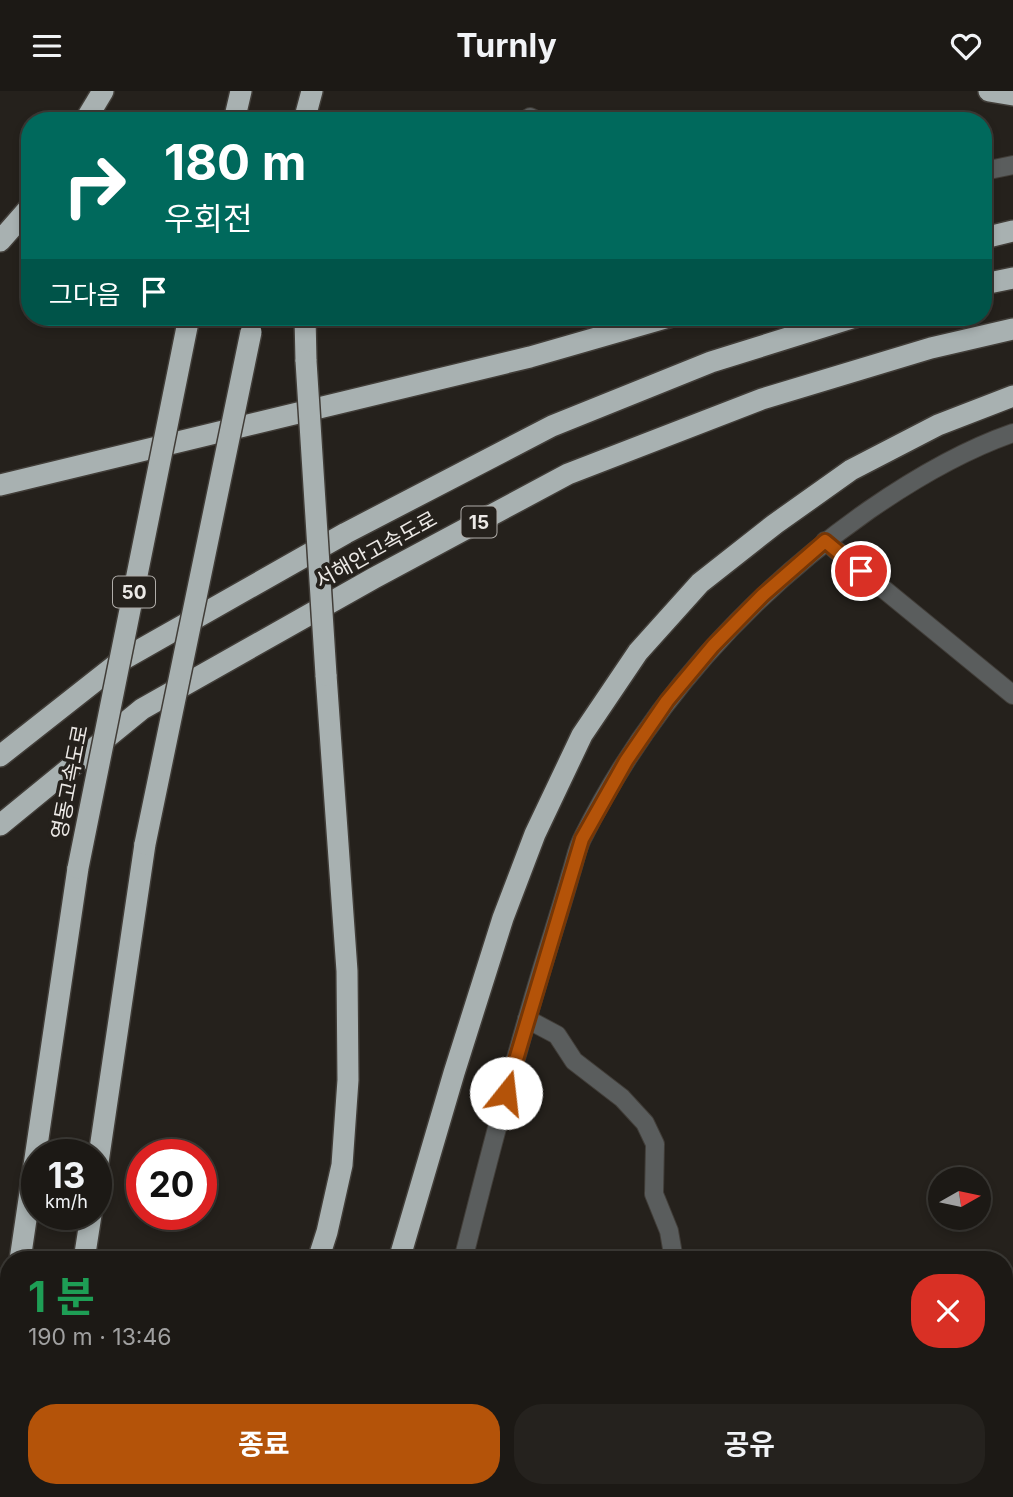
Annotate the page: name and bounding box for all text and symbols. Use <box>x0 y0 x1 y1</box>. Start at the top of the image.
text: Turnly <box>456 26 557 65</box>
icon: menu <box>28 27 66 65</box>
icon: heart <box>947 27 985 65</box>
text: 180 m <box>164 133 306 192</box>
icon: right <box>49 140 140 231</box>
text: 우회전 <box>164 199 252 238</box>
icon: arrive <box>135 273 173 311</box>
text: 그다음 <box>49 279 121 310</box>
street label: 서해안고속도로 <box>311 506 441 593</box>
road number: 15 <box>462 507 496 537</box>
pin <box>831 541 891 601</box>
icon: arrive <box>842 552 880 590</box>
road number: 50 <box>113 577 155 607</box>
street label: 영동고속도로 <box>46 723 93 841</box>
position arrow <box>469 1056 543 1130</box>
speed limit sign: 20 <box>126 1139 217 1230</box>
text: 13 <box>48 1154 85 1196</box>
north arrow <box>928 1167 990 1230</box>
map controls <box>928 1167 991 1230</box>
text: km/h <box>45 1191 88 1212</box>
text: 1 분 <box>28 1271 95 1322</box>
button: close <box>911 1274 985 1348</box>
text: 190 m · 13:46 <box>28 1323 172 1351</box>
button: 종료 <box>28 1404 500 1484</box>
button: 공유 <box>514 1404 985 1484</box>

